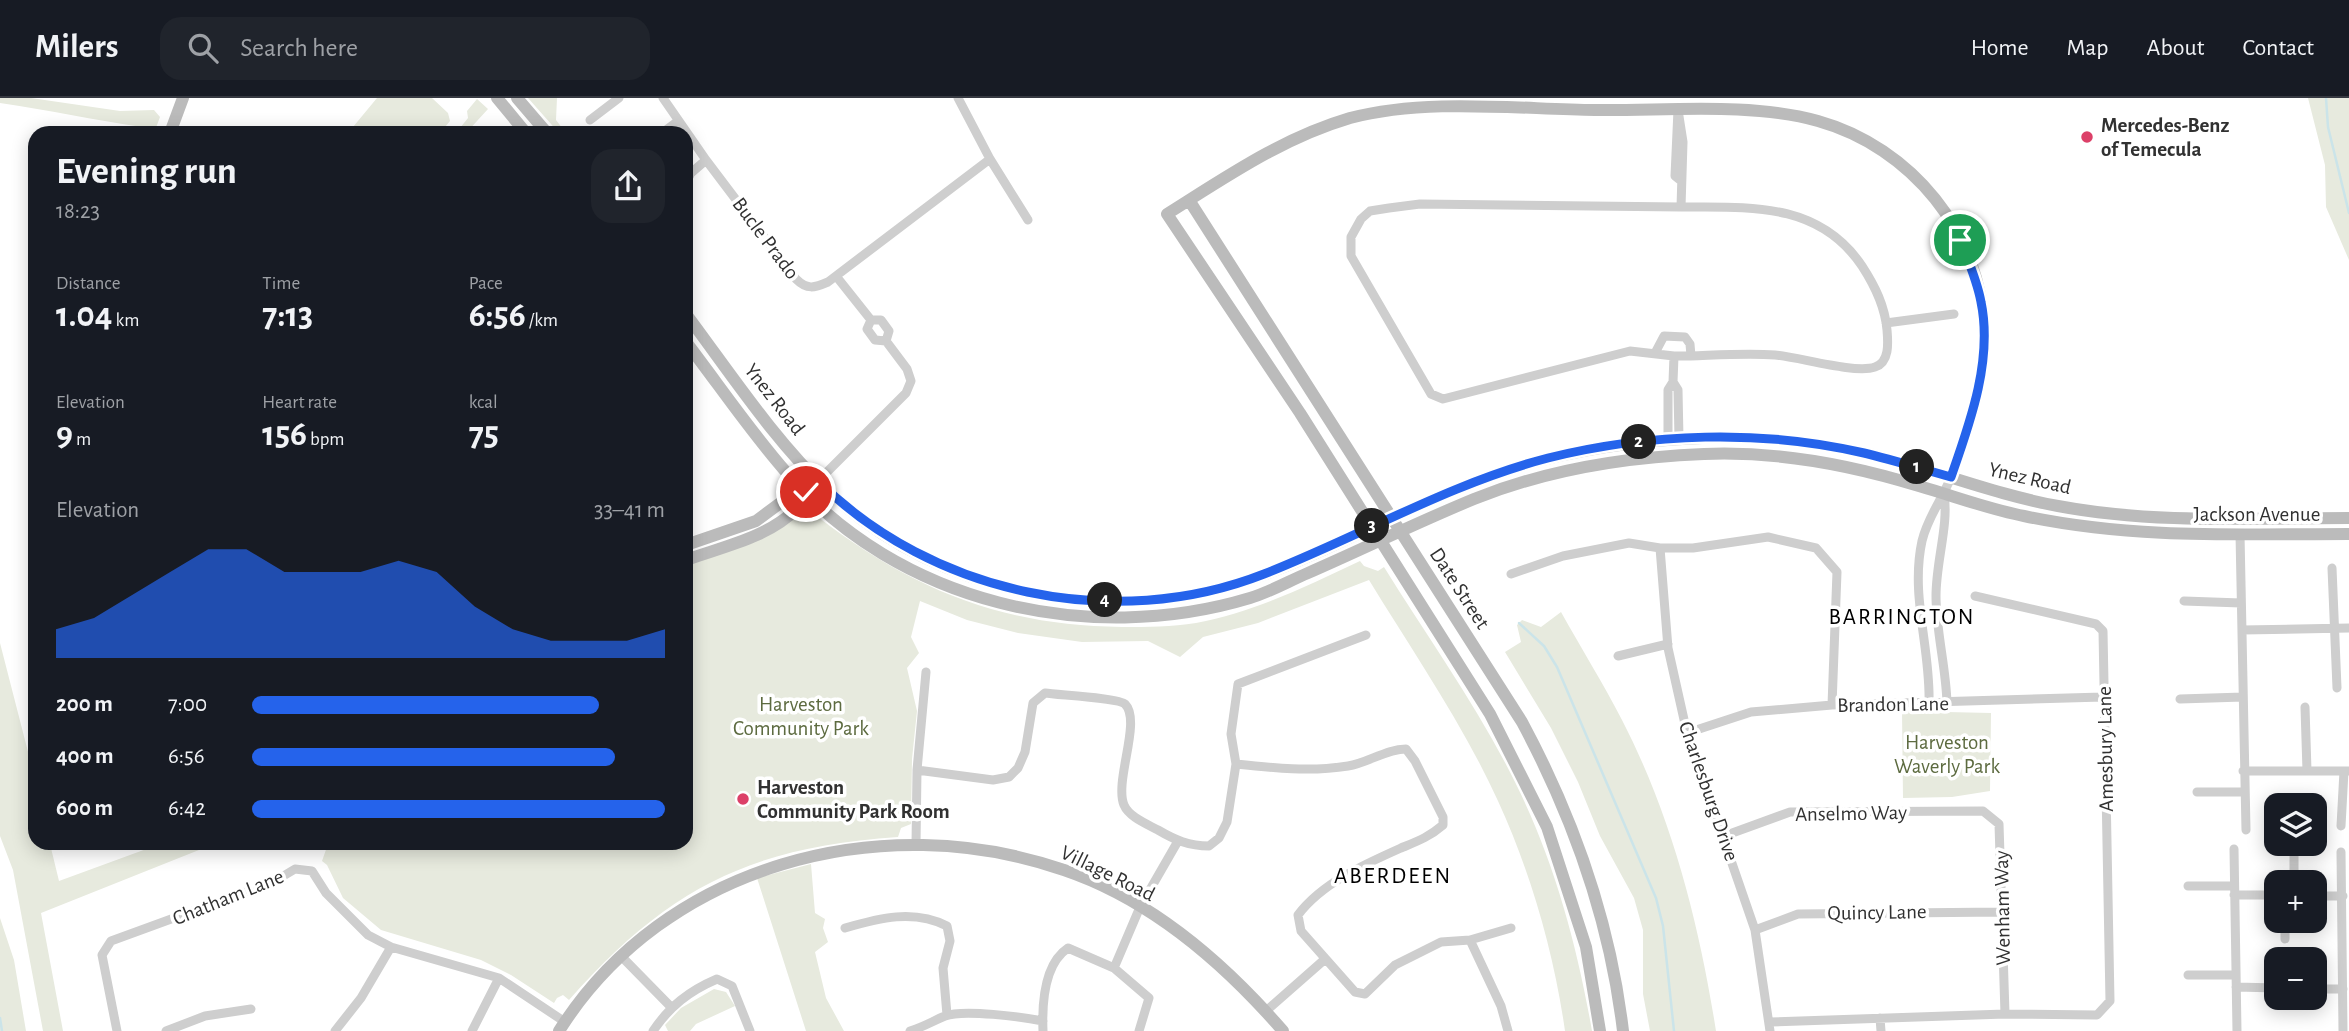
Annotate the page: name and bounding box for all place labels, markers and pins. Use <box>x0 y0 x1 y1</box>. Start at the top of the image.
place label: Mercedes-Benz of Temecula <box>2101 115 2229 160</box>
marker: Mercedes-Benz of Temecula <box>2079 129 2095 145</box>
pin <box>1930 210 1990 270</box>
pin: 2 <box>1622 424 1656 460</box>
pin: 1 <box>1899 450 1934 484</box>
pin <box>776 462 836 522</box>
pin: 3 <box>1354 508 1390 544</box>
pin: 4 <box>1088 582 1122 618</box>
place label: Harveston Community Park Room <box>757 777 950 822</box>
marker: Harveston Community Park Room <box>735 791 751 807</box>

